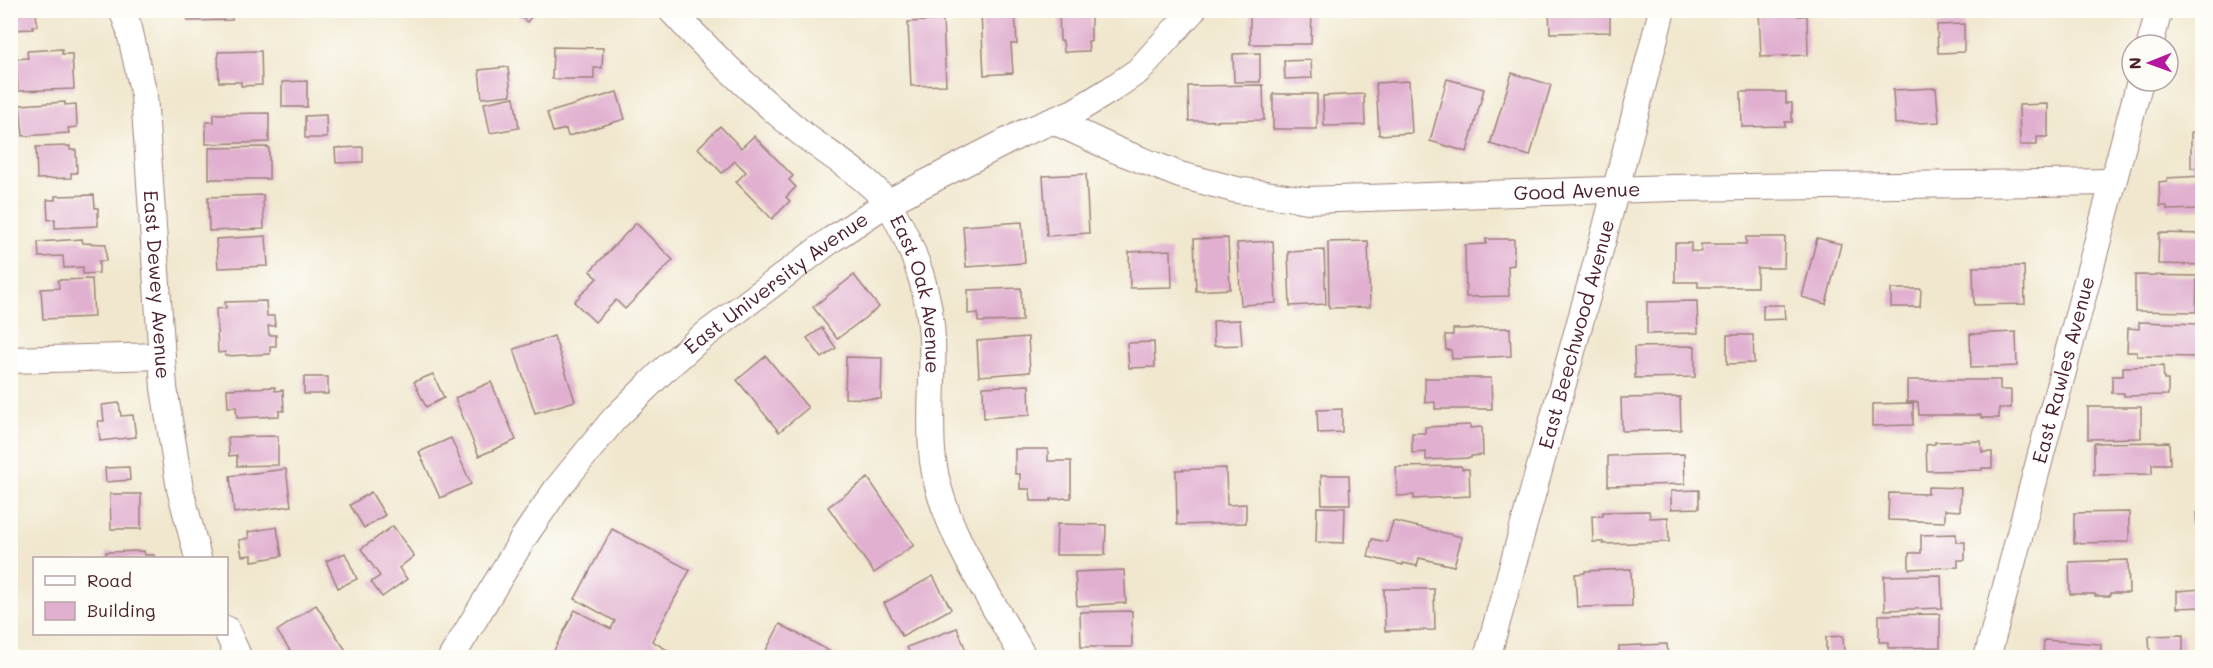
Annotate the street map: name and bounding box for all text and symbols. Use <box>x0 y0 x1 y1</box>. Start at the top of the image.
north arrow <box>2120 33 2180 93</box>
text: N <box>2124 57 2145 70</box>
street label: Good Avenue <box>1513 175 1641 205</box>
street label: East Dewey Avenue <box>139 189 177 380</box>
street label: East University Avenue <box>678 205 873 359</box>
street label: East Oak Avenue <box>885 210 946 374</box>
street label: East Beechwood Avenue <box>1532 216 1620 451</box>
street label: East Rawles Avenue <box>2025 273 2100 466</box>
legend <box>33 557 228 635</box>
text: Road <box>87 568 132 592</box>
text: Building <box>87 598 155 622</box>

